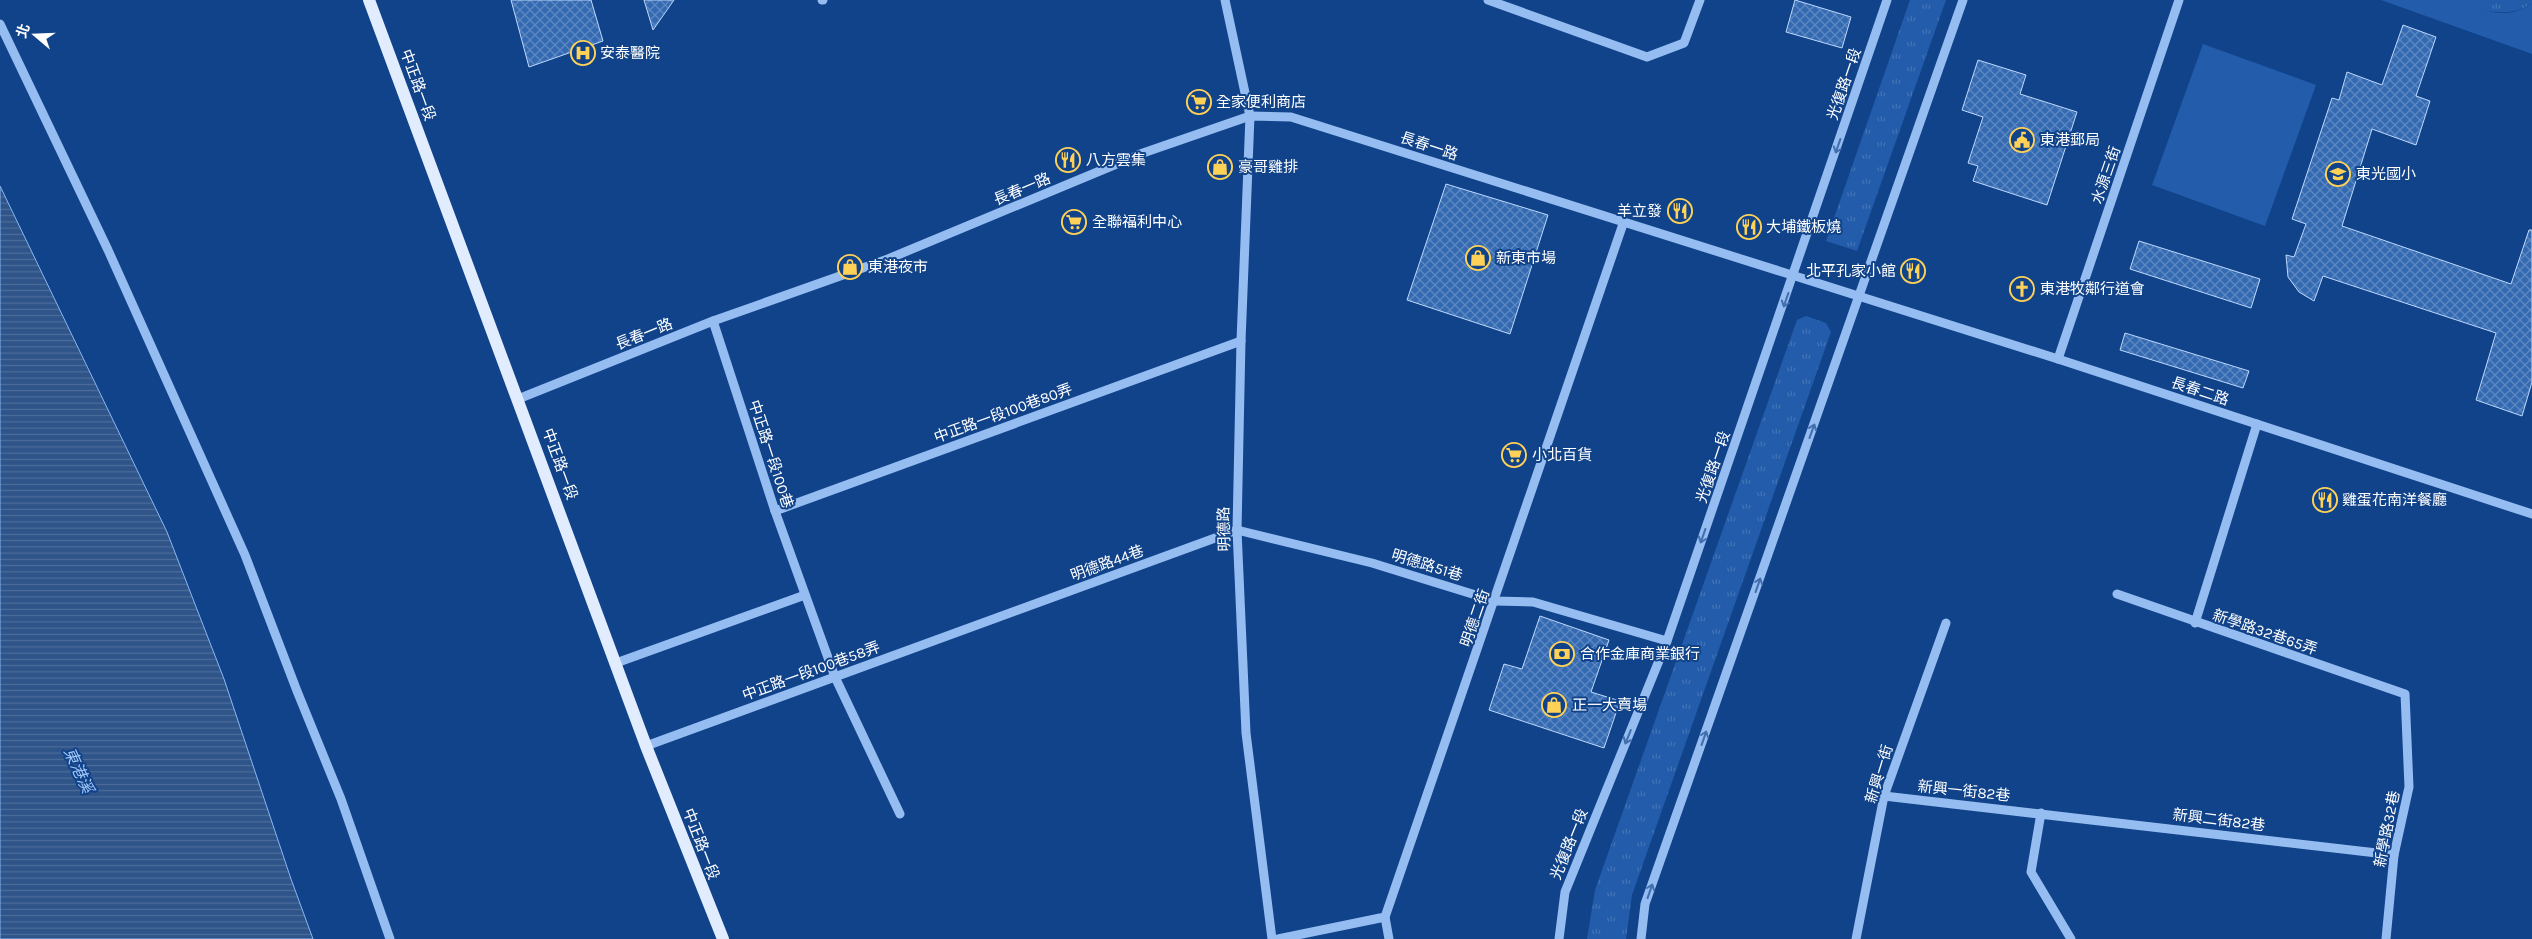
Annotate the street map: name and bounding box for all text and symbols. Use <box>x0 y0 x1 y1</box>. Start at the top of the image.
north arrow <box>10 10 60 60</box>
text: 北 <box>13 22 33 40</box>
hospital icon: 安泰醫院 <box>570 40 596 66</box>
place label: 安泰醫院 <box>600 44 660 62</box>
street label: 光復路一段 <box>1823 46 1865 122</box>
street label: 中正路一段 <box>397 47 439 123</box>
supermarket icon: 全家便利商店 <box>1186 89 1212 115</box>
place label: 全家便利商店 <box>1216 93 1306 111</box>
public building icon: 東港郵局 <box>2009 127 2035 153</box>
street label: 長春一路 <box>1398 128 1460 164</box>
place label: 東港郵局 <box>2040 131 2100 149</box>
one-way arrow <box>1833 137 1842 153</box>
street label: 水源三街 <box>2088 144 2124 206</box>
restaurant icon: 八方雲集 <box>1055 147 1081 173</box>
place label: 八方雲集 <box>1086 151 1146 169</box>
shop icon: 豪哥雞排 <box>1207 154 1233 180</box>
place label: 豪哥雞排 <box>1238 158 1298 176</box>
school or university icon: 東光國小 <box>2325 161 2351 187</box>
place label: 東光國小 <box>2356 165 2416 183</box>
street label: 長春一路 <box>991 169 1053 209</box>
restaurant icon: 羊立發 <box>1667 198 1693 224</box>
place label: 羊立發 <box>1617 202 1662 220</box>
supermarket icon: 全聯福利中心 <box>1061 209 1087 235</box>
place label: 全聯福利中心 <box>1092 213 1182 231</box>
restaurant icon: 大埔鐵板燒 <box>1736 214 1762 240</box>
place label: 大埔鐵板燒 <box>1766 218 1841 236</box>
shop icon: 新東市場 <box>1465 245 1491 271</box>
place label: 新東市場 <box>1496 249 1556 267</box>
shop icon: 東港夜市 <box>837 254 863 280</box>
place label: 東港夜市 <box>868 258 928 276</box>
restaurant icon: 北平孔家小館 <box>1900 258 1926 284</box>
place label: 北平孔家小館 <box>1806 262 1896 280</box>
church icon: 東港牧鄰行道會 <box>2009 276 2035 302</box>
place label: 東港牧鄰行道會 <box>2040 280 2145 298</box>
one-way arrow <box>1781 291 1790 307</box>
street label: 長春一路 <box>613 314 675 354</box>
street label: 長春二路 <box>2169 373 2231 409</box>
street label: 中正路一段100巷80弄 <box>931 380 1075 446</box>
street label: 中正路一段100巷 <box>745 398 797 510</box>
one-way arrow <box>1808 424 1817 440</box>
street label: 中正路一段 <box>539 426 581 502</box>
street label: 光復路一段 <box>1692 429 1734 505</box>
supermarket icon: 小北百貨 <box>1501 442 1527 468</box>
place label: 小北百貨 <box>1532 446 1592 464</box>
restaurant icon: 雞蛋花南洋餐廳 <box>2312 487 2338 513</box>
place label: 雞蛋花南洋餐廳 <box>2342 491 2447 509</box>
street label: 明德路 <box>1215 506 1233 552</box>
one-way arrow <box>1698 527 1708 543</box>
street label: 明德路44巷 <box>1068 541 1146 585</box>
street label: 明德路51巷 <box>1389 546 1465 584</box>
one-way arrow <box>1754 577 1763 593</box>
street label: 明德二街 <box>1457 587 1493 649</box>
street label: 新學路32巷65弄 <box>2210 606 2320 658</box>
street label: 中正路一段100巷58弄 <box>740 638 882 704</box>
bank icon: 合作金庫商業銀行 <box>1549 641 1575 667</box>
place label: 合作金庫商業銀行 <box>1580 645 1700 663</box>
shop icon: 正一大賣場 <box>1541 692 1567 718</box>
place label: 正一大賣場 <box>1572 696 1647 714</box>
one-way arrow <box>1622 729 1632 744</box>
one-way arrow <box>1700 731 1709 746</box>
street label: 新興一街 <box>1862 743 1896 805</box>
water label: 東港溪 <box>60 744 98 798</box>
street label: 新興一街82巷 <box>1917 777 2011 805</box>
street label: 新學路32巷 <box>2371 789 2403 869</box>
street label: 新興二街82巷 <box>2172 805 2266 835</box>
street label: 中正路一段 <box>679 806 723 882</box>
street label: 光復路一段 <box>1547 806 1591 882</box>
one-way arrow <box>1646 884 1655 900</box>

